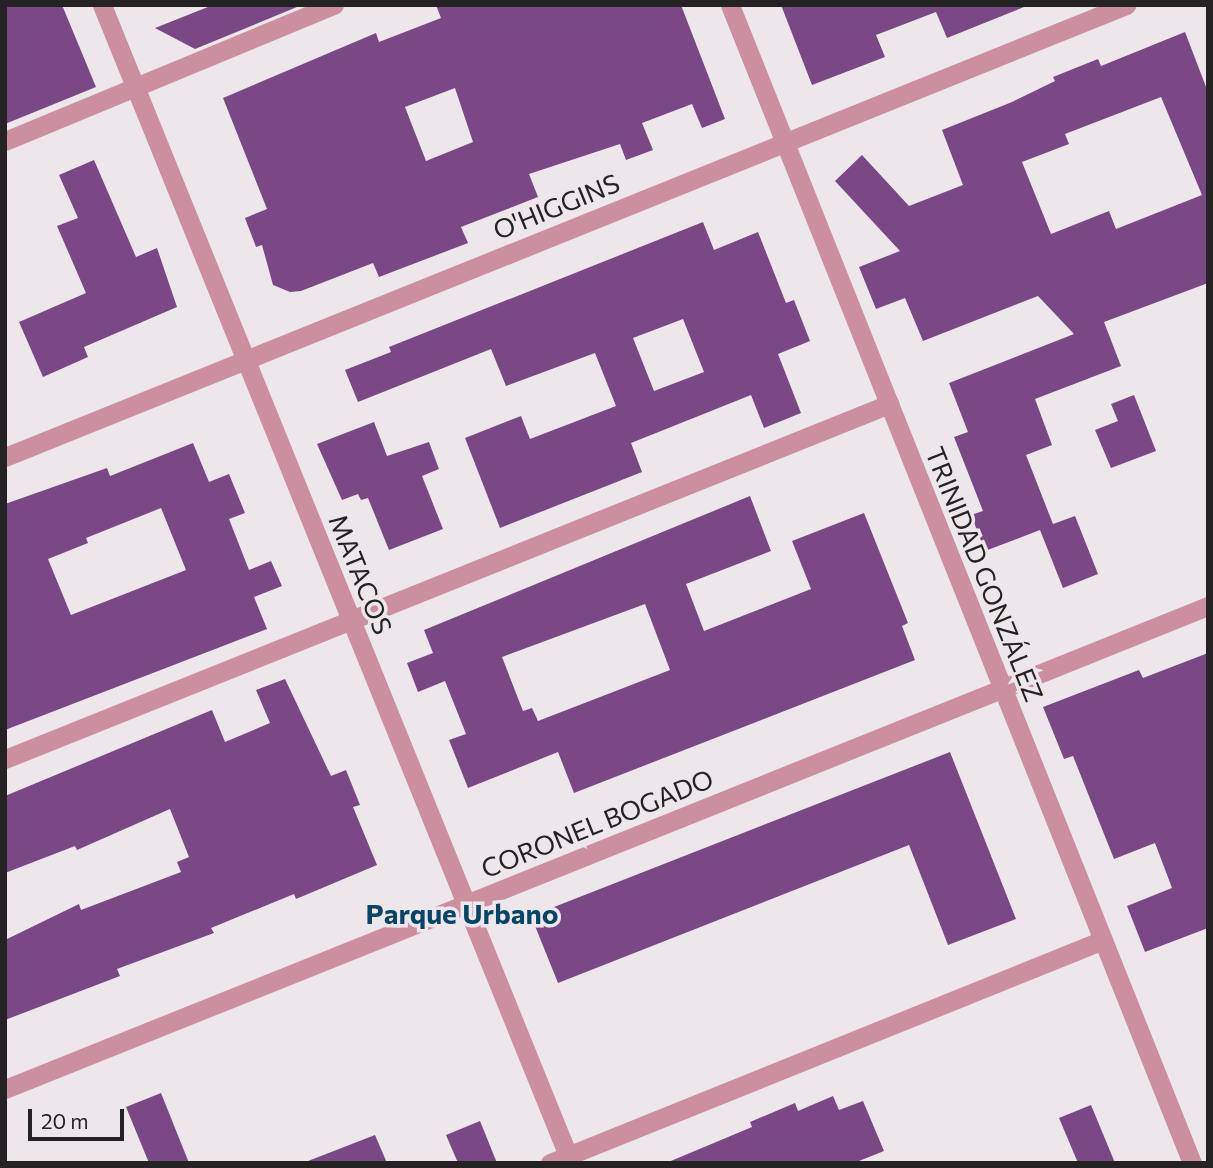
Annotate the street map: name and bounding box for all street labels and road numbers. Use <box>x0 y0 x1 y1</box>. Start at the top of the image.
street label: O'HIGGINS <box>488 167 624 245</box>
street label: TRINIDAD GONZÁLEZ <box>920 442 1050 706</box>
street label: MATACOS <box>323 510 399 638</box>
street label: CORONEL BOGADO <box>476 762 718 884</box>

